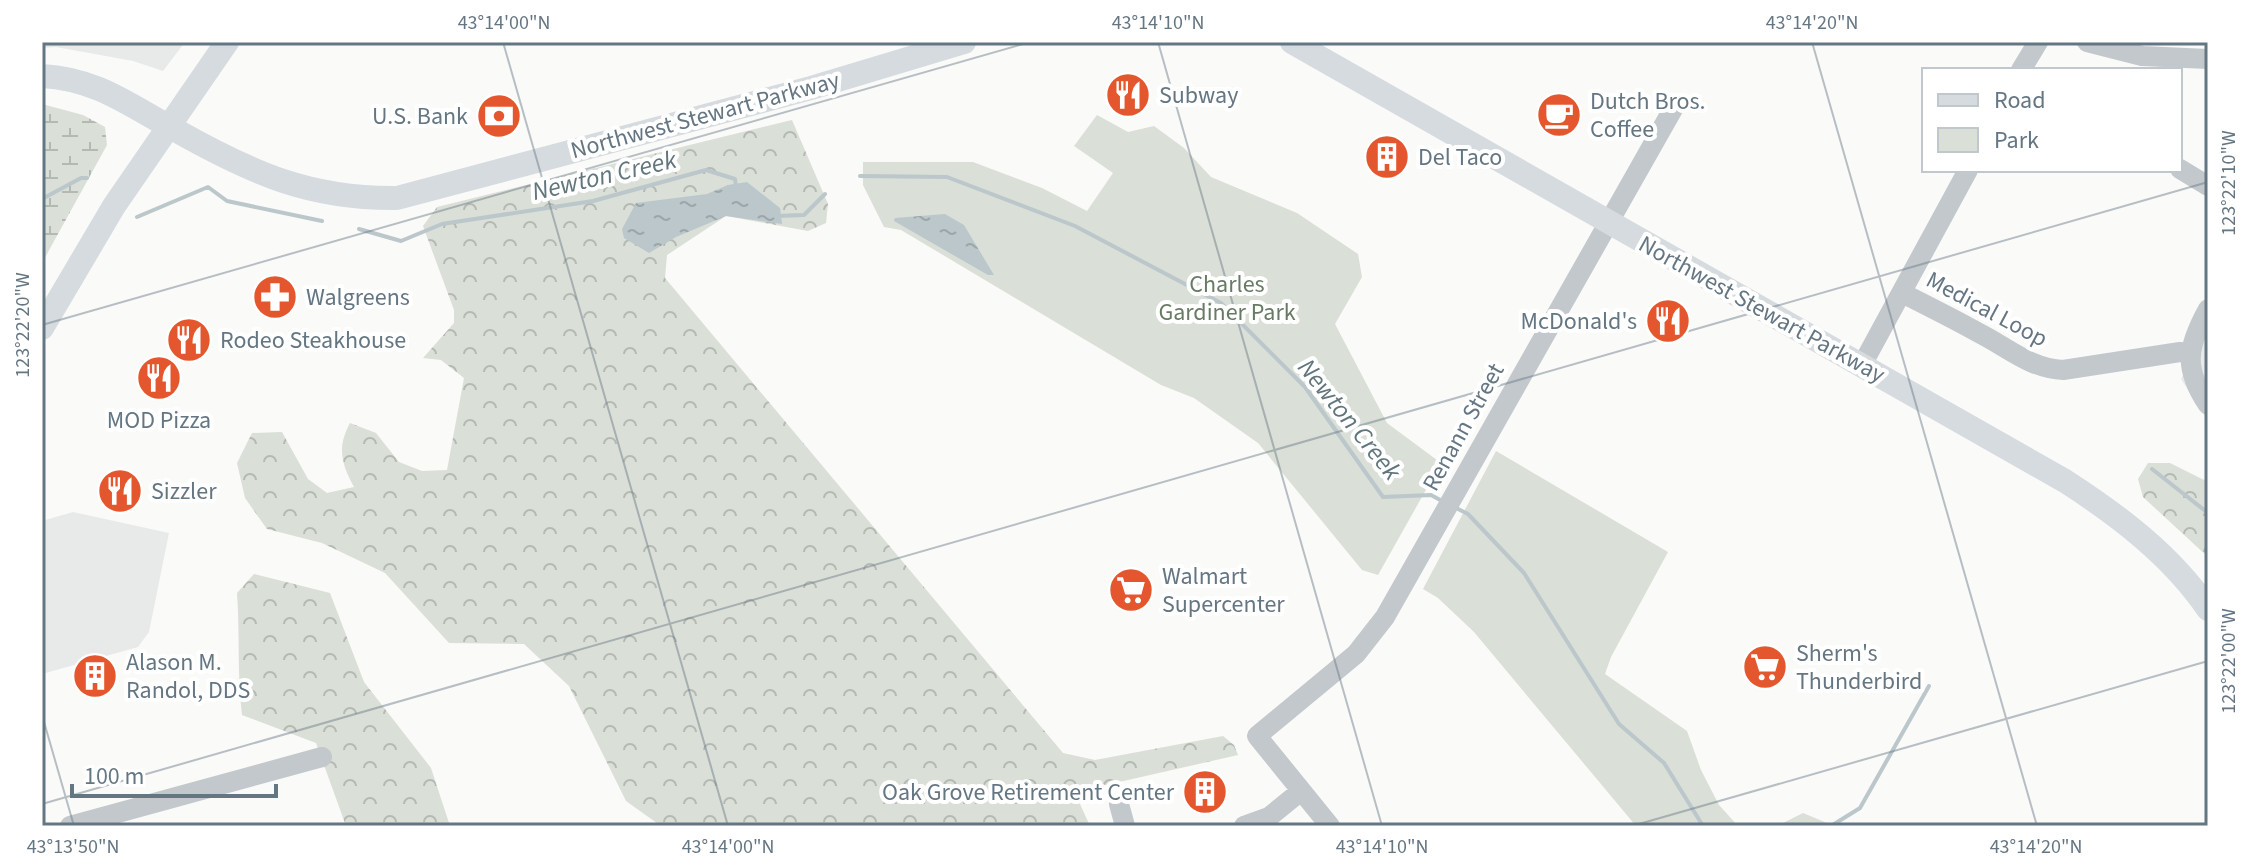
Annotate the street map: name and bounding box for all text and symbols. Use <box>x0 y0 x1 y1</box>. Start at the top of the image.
text: 43°14'00"N <box>458 9 550 37</box>
text: 43°14'10"N <box>1112 9 1204 37</box>
text: 43°14'20"N <box>1766 9 1858 37</box>
street label: Northwest Stewart Parkway <box>567 63 844 168</box>
legend <box>1922 68 2182 172</box>
restaurant icon: Subway <box>1104 71 1152 119</box>
place label: Subway <box>1159 78 1238 113</box>
text: Road <box>1994 83 2046 118</box>
place label: Dutch Bros. Coffee <box>1590 84 1706 147</box>
cafe icon: Dutch Bros. Coffee <box>1535 91 1583 139</box>
bank icon: U.S. Bank <box>475 92 523 140</box>
place label: U.S. Bank <box>372 99 468 134</box>
text: Park <box>1994 123 2039 158</box>
text: 123°22'10"W <box>2215 130 2243 236</box>
building icon: Del Taco <box>1363 133 1411 181</box>
place label: Del Taco <box>1418 140 1502 175</box>
water label: Newton Creek <box>528 141 681 210</box>
street label: Northwest Stewart Parkway <box>1632 227 1891 392</box>
street label: Medical Loop <box>1920 263 2054 356</box>
park label: Charles Gardiner Park <box>1158 267 1296 330</box>
text: 123°22'20"W <box>9 272 37 378</box>
pharmacy icon: Walgreens <box>251 273 299 321</box>
place label: Walgreens <box>306 280 410 315</box>
restaurant icon: McDonald's <box>1644 297 1692 345</box>
place label: McDonald's <box>1521 304 1637 339</box>
restaurant icon: Rodeo Steakhouse <box>165 316 213 364</box>
place label: Rodeo Steakhouse <box>220 323 406 358</box>
water label: Newton Creek <box>1289 350 1411 489</box>
restaurant icon: MOD Pizza <box>135 354 183 402</box>
street label: Renann Street <box>1414 357 1513 498</box>
place label: MOD Pizza <box>107 403 211 438</box>
restaurant icon: Sizzler <box>96 467 144 515</box>
place label: Sizzler <box>151 474 217 509</box>
place label: Walmart Supercenter <box>1162 559 1285 622</box>
supermarket icon: Walmart Supercenter <box>1107 566 1155 614</box>
text: 123°22'00"W <box>2215 608 2243 714</box>
place label: Sherm's Thunderbird <box>1796 636 1922 699</box>
supermarket icon: Sherm's Thunderbird <box>1741 643 1789 691</box>
place label: Alason M. Randol, DDS <box>126 645 250 708</box>
building icon: Alason M. Randol, DDS <box>71 652 119 700</box>
scale bar <box>72 748 276 798</box>
text: 100 m <box>84 759 144 794</box>
building icon: Oak Grove Retirement Center <box>1181 768 1229 816</box>
place label: Oak Grove Retirement Center <box>882 775 1175 810</box>
text: 43°13'50"N <box>27 833 119 861</box>
text: 43°14'00"N <box>682 833 774 861</box>
text: 43°14'10"N <box>1336 833 1428 861</box>
text: 43°14'20"N <box>1990 833 2082 861</box>

